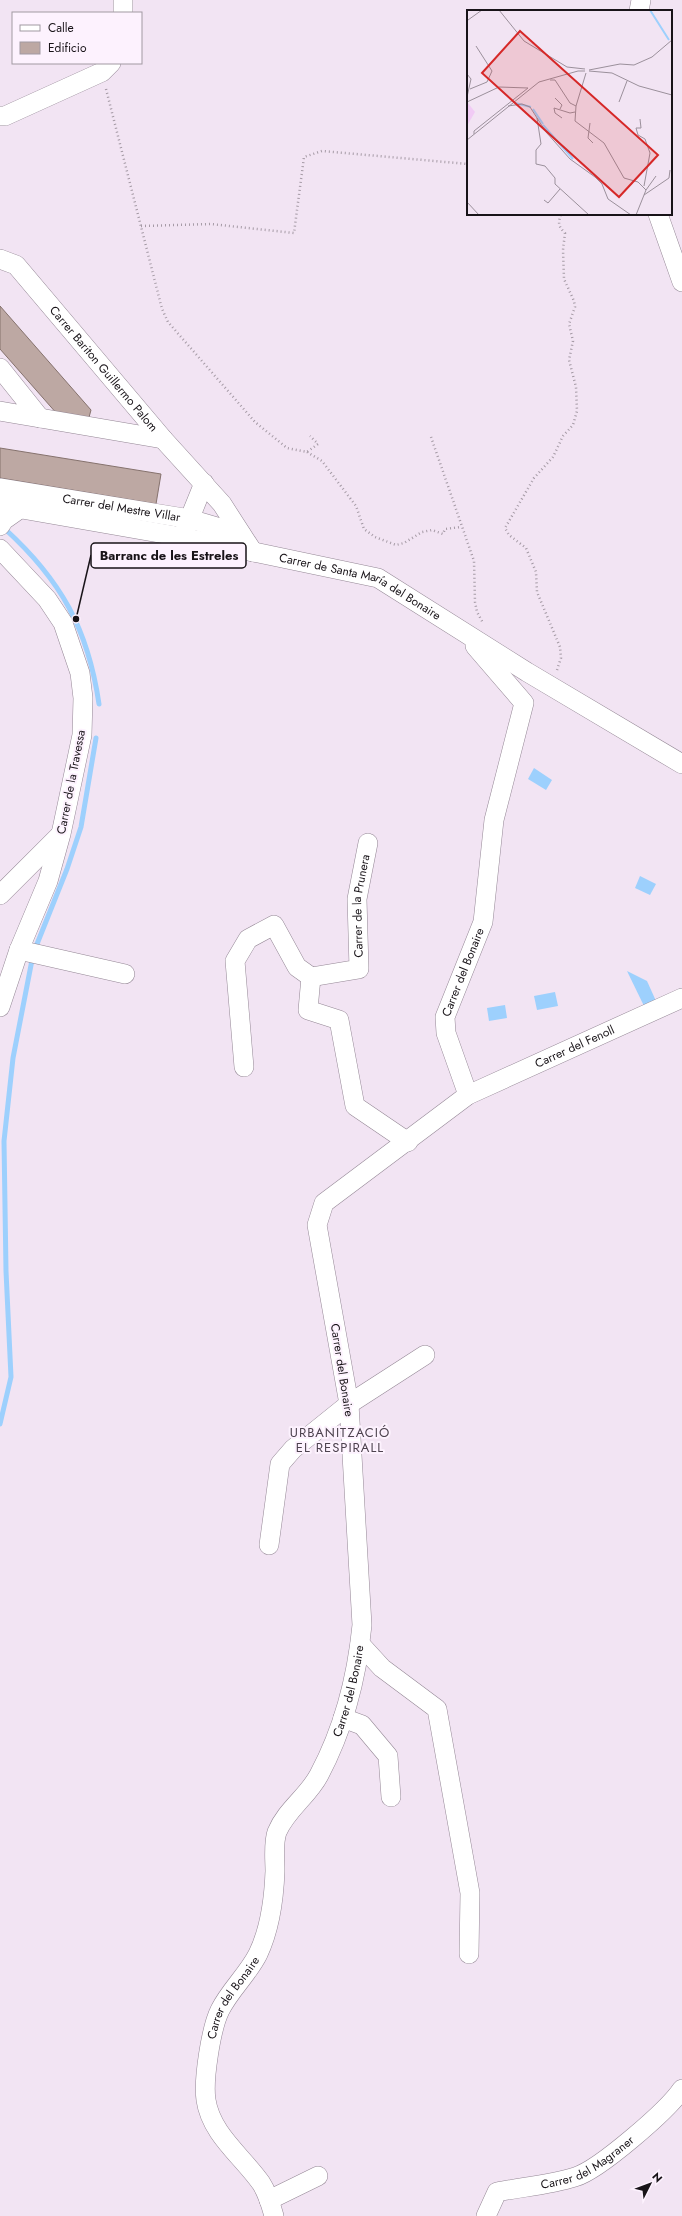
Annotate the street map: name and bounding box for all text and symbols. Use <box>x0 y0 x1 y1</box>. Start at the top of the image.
inset map <box>467 10 672 215</box>
legend <box>12 12 142 64</box>
text: Calle <box>48 19 74 37</box>
text: Edificio <box>48 39 87 57</box>
street label: Carrer Bariton Guillermo Palom <box>45 302 162 436</box>
street label: Carrer del Mestre Villar <box>61 489 183 526</box>
callout: Barranc de les Estreles <box>91 543 246 568</box>
text: Barranc de les Estreles <box>100 546 238 565</box>
street label: Carrer de Santa María del Bonaire <box>277 549 444 624</box>
street label: Carrer de la Travessa <box>52 728 90 836</box>
street label: Carrer de la Prunera <box>348 853 375 958</box>
street label: Carrer del Bonaire <box>437 925 489 1019</box>
street label: Carrer del Fenoll <box>532 1021 617 1073</box>
street label: Carrer del Bonaire <box>326 1322 358 1418</box>
district label: URBANITZACIÓ EL RESPIRALL <box>290 1423 390 1457</box>
street label: Carrer del Bonaire <box>328 1644 368 1739</box>
street label: Carrer del Bonaire <box>202 1953 264 2041</box>
street label: Carrer del Magraner <box>539 2131 639 2194</box>
north arrow <box>630 2164 670 2204</box>
text: N <box>649 2169 666 2186</box>

